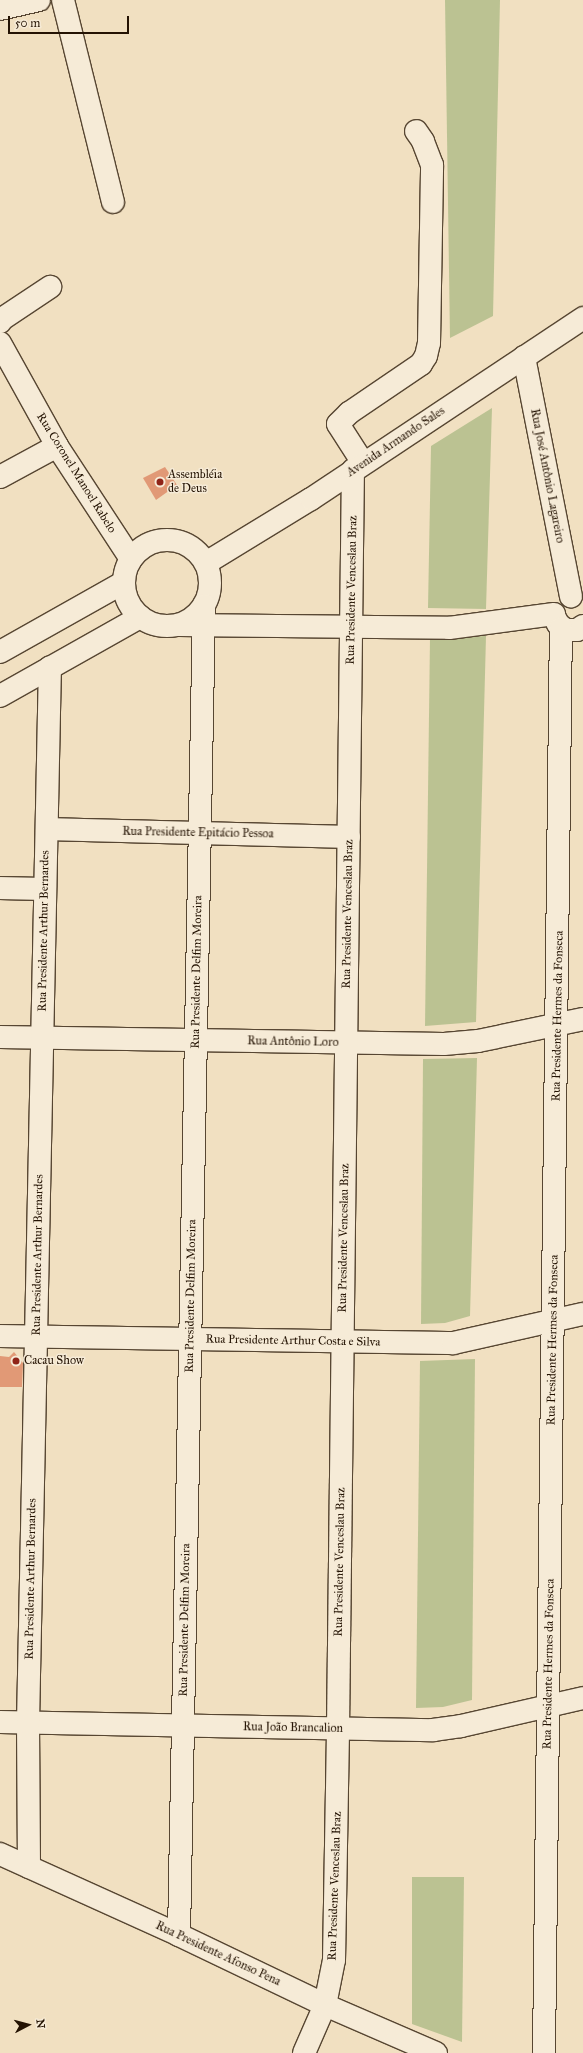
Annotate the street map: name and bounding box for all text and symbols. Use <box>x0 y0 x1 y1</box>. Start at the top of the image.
scale bar <box>10 8 131 34</box>
text: 50 m <box>15 16 40 30</box>
street label: Avenida Armando Sales <box>344 404 448 480</box>
street label: Rua José Antônio Lagareiro <box>527 408 567 544</box>
street label: Rua Coronel Manoel Rabelo <box>33 410 119 536</box>
place label: Assembléia de Deus <box>168 468 222 496</box>
marker: Assembléia de Deus <box>155 477 165 487</box>
street label: Rua Presidente Venceslau Braz <box>343 515 361 665</box>
street label: Rua Presidente Epitácio Pessoa <box>122 824 274 842</box>
street label: Rua Presidente Venceslau Braz <box>339 839 357 989</box>
street label: Rua Presidente Arthur Bernardes <box>35 850 53 1012</box>
street label: Rua Presidente Delfim Moreira <box>188 895 206 1049</box>
street label: Rua Presidente Hermes da Fonseca <box>549 931 567 1101</box>
street label: Rua Antônio Loro <box>247 1034 339 1050</box>
street label: Rua Presidente Venceslau Braz <box>335 1163 353 1313</box>
street label: Rua Presidente Arthur Bernardes <box>29 1174 47 1336</box>
street label: Rua Presidente Delfim Moreira <box>182 1219 200 1373</box>
street label: Rua Presidente Hermes da Fonseca <box>544 1255 562 1425</box>
street label: Rua Presidente Arthur Costa e Silva <box>206 1332 380 1350</box>
place label: Cacau Show <box>24 1354 84 1368</box>
marker: Cacau Show <box>11 1356 21 1366</box>
street label: Rua Presidente Venceslau Braz <box>331 1487 349 1637</box>
street label: Rua Presidente Arthur Bernardes <box>22 1498 40 1660</box>
street label: Rua Presidente Delfim Moreira <box>176 1543 194 1697</box>
street label: Rua Presidente Hermes da Fonseca <box>540 1579 558 1749</box>
street label: Rua João Brancalion <box>243 1720 343 1736</box>
street label: Rua Presidente Venceslau Braz <box>325 1811 345 1961</box>
street label: Rua Presidente Afonso Pena <box>153 1919 283 1989</box>
north arrow <box>8 2005 48 2045</box>
text: N <box>33 2018 47 2029</box>

